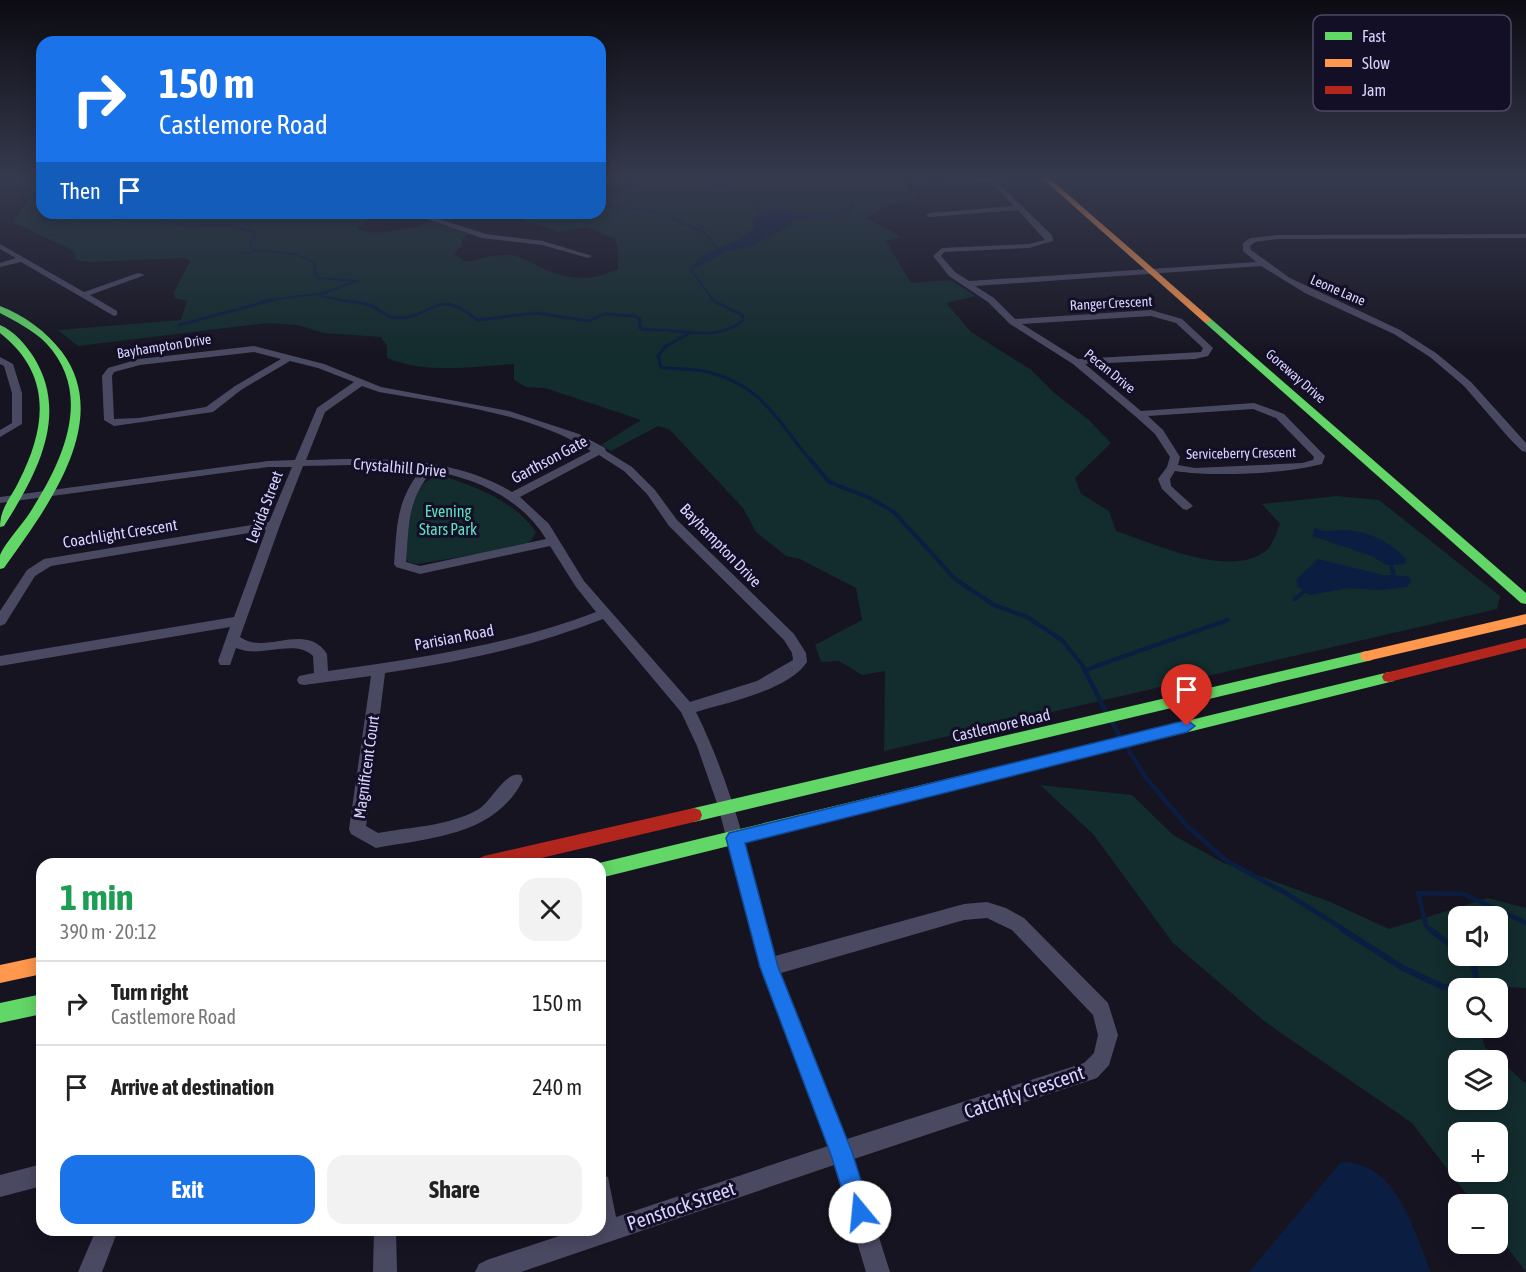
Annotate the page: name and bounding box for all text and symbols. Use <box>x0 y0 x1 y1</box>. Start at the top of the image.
legend <box>1313 15 1511 111</box>
text: Fast <box>1362 27 1386 45</box>
text: Slow <box>1362 54 1390 72</box>
text: 150 m <box>159 59 254 107</box>
icon: right <box>60 60 138 138</box>
text: Jam <box>1362 81 1386 99</box>
text: Castlemore Road <box>159 109 328 140</box>
icon: arrive <box>113 174 146 207</box>
text: Then <box>60 178 101 204</box>
street label: Leone Lane <box>1308 271 1368 309</box>
street label: Ranger Crescent <box>1069 293 1153 313</box>
street label: Bayhampton Drive <box>116 331 212 361</box>
street label: Pecan Drive <box>1081 346 1139 396</box>
street label: Goreway Drive <box>1263 346 1329 406</box>
street label: Garthson Gate <box>508 431 590 487</box>
street label: Serviceberry Crescent <box>1186 444 1296 462</box>
street label: Crystalhill Drive <box>352 454 447 481</box>
street label: Levida Street <box>242 468 286 546</box>
street label: Bayhampton Drive <box>676 500 765 591</box>
park label: Evening Stars Park <box>419 502 477 538</box>
street label: Coachlight Crescent <box>62 515 179 552</box>
street label: Parisian Road <box>413 620 495 654</box>
pin <box>1161 664 1212 726</box>
icon: arrive <box>1170 673 1203 706</box>
street label: Castlemore Road <box>950 705 1052 745</box>
street label: Magnificent Court <box>350 714 383 820</box>
text: 1 min <box>60 876 134 918</box>
button: close <box>519 878 582 941</box>
map controls <box>1448 906 1508 1254</box>
button: sound <box>1448 906 1508 966</box>
text: 390 m · 20:12 <box>60 920 157 943</box>
button: search <box>1448 978 1508 1038</box>
text: Turn right <box>111 979 188 1005</box>
icon: right <box>60 987 93 1020</box>
text: 150 m <box>532 990 582 1016</box>
text: Castlemore Road <box>111 1005 236 1028</box>
button: layers <box>1448 1050 1508 1110</box>
street label: Catchfly Crescent <box>961 1060 1087 1123</box>
icon: arrive <box>60 1071 93 1104</box>
text: Arrive at destination <box>111 1074 274 1100</box>
text: 240 m <box>532 1074 582 1100</box>
button: + <box>1448 1122 1508 1182</box>
button: Exit <box>60 1155 315 1224</box>
button: Share <box>327 1155 582 1224</box>
street label: Penstock Street <box>624 1176 738 1235</box>
position arrow <box>828 1180 892 1244</box>
button: − <box>1448 1194 1508 1254</box>

